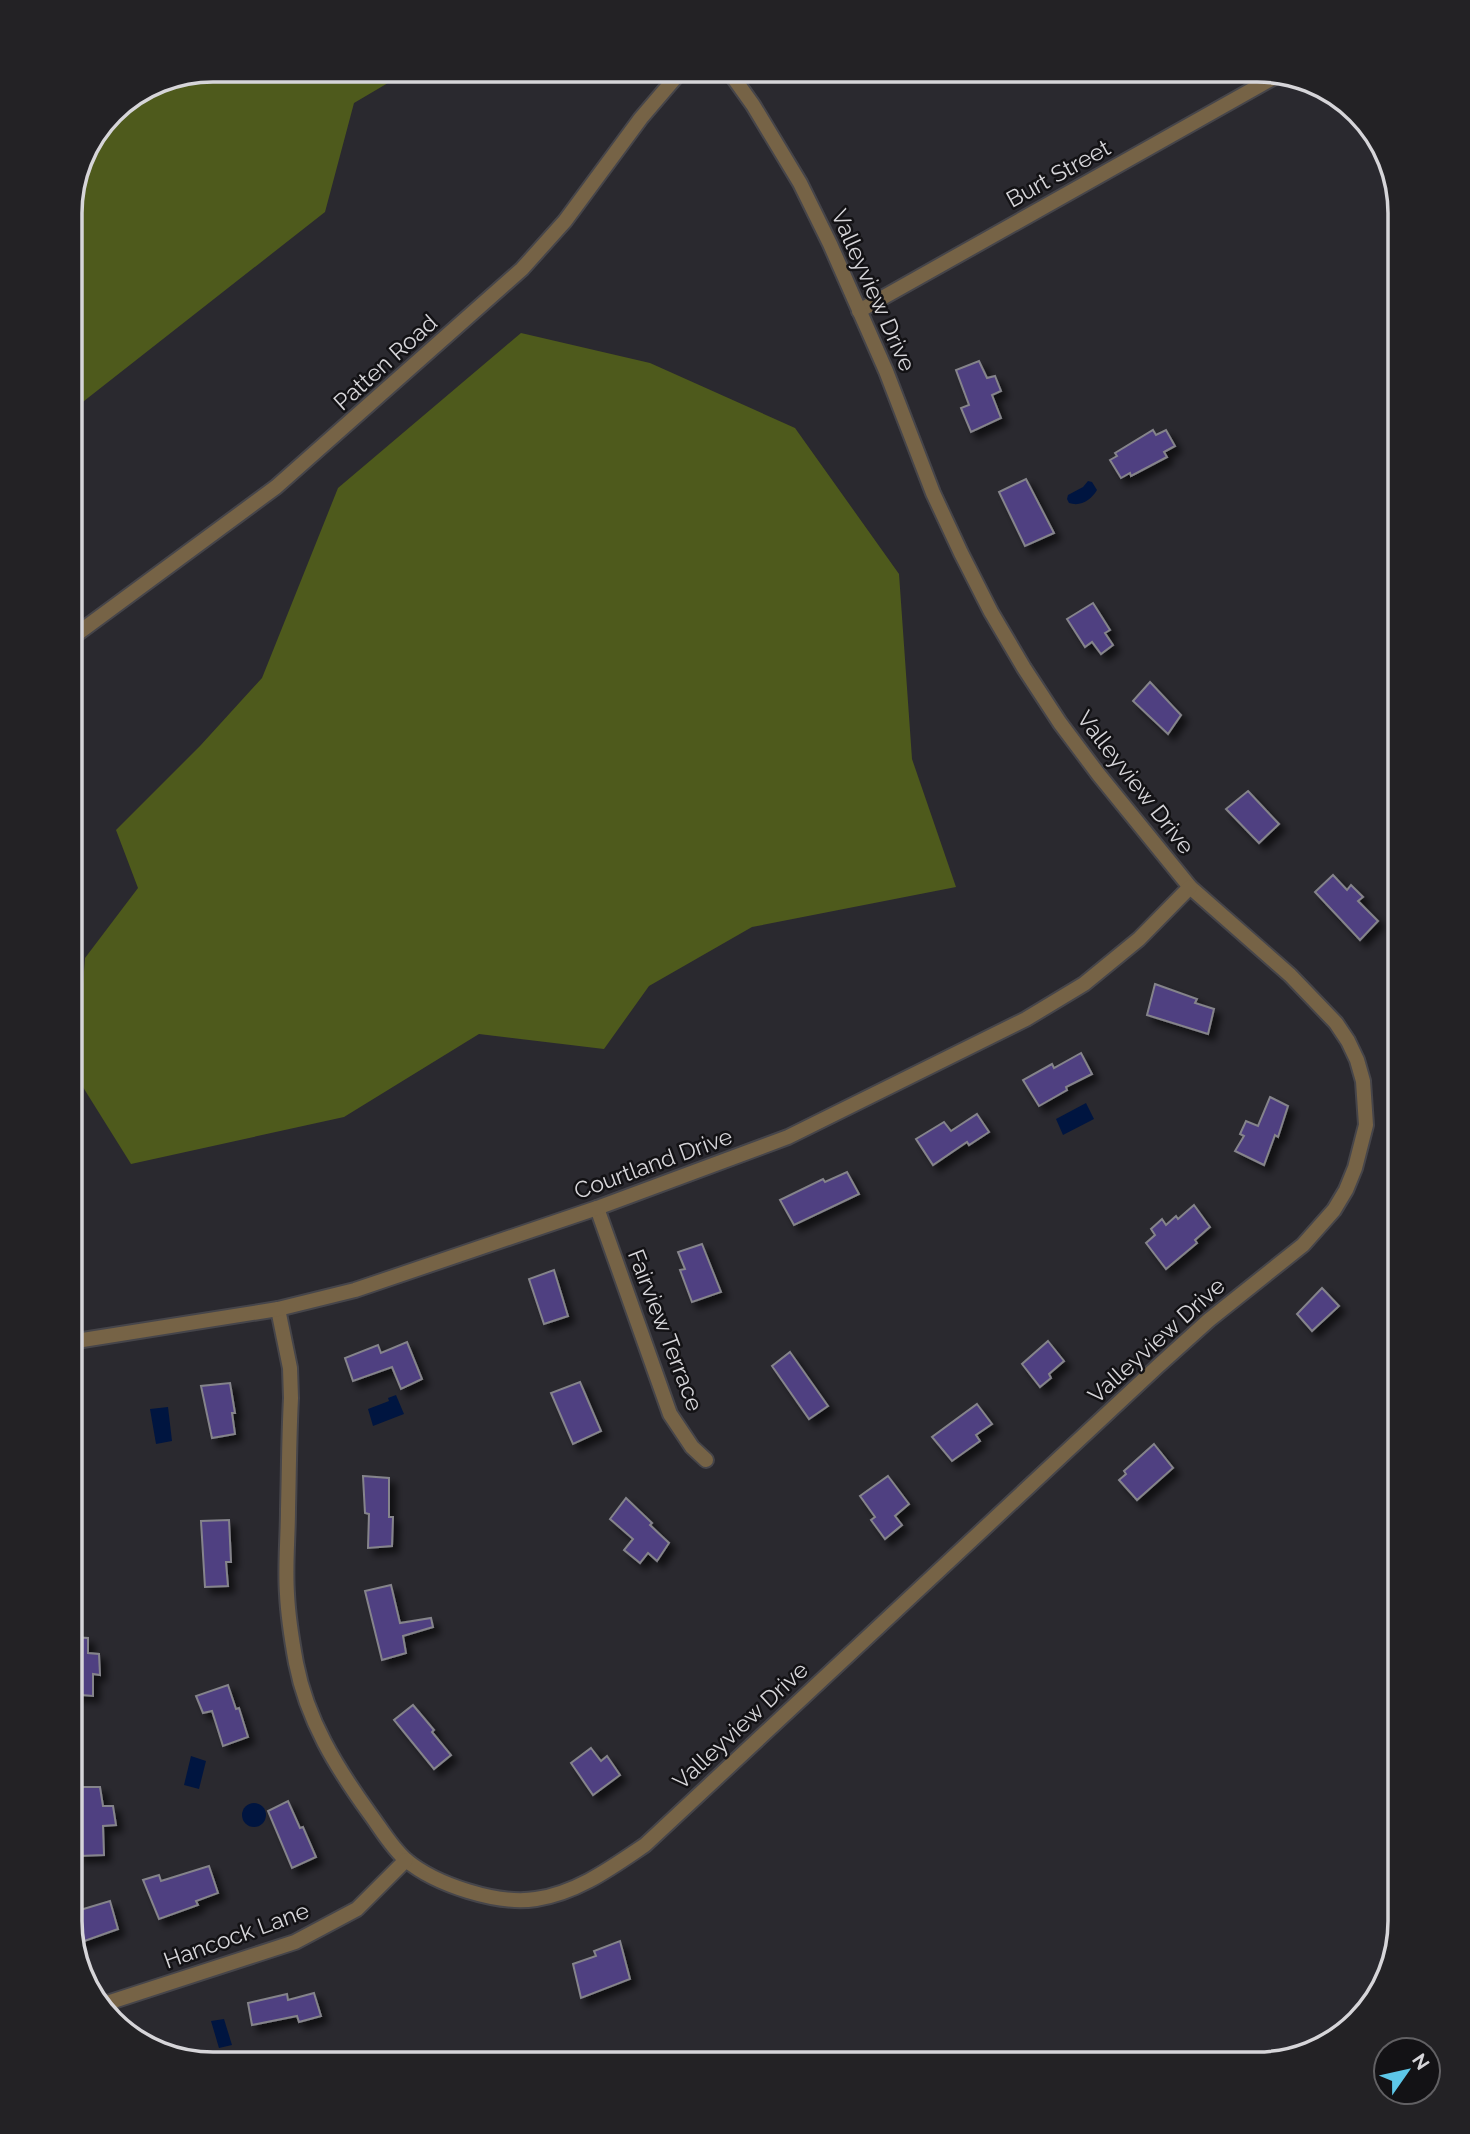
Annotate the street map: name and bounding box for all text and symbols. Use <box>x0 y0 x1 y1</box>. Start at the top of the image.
street label: Burt Street <box>1001 133 1115 213</box>
street label: Valleyview Drive <box>826 205 922 375</box>
street label: Patten Road <box>328 309 442 415</box>
street label: Valleyview Drive <box>1072 705 1200 859</box>
street label: Courtland Drive <box>570 1122 736 1204</box>
street label: Fairview Terrace <box>623 1245 709 1415</box>
street label: Valleyview Drive <box>1082 1272 1230 1408</box>
street label: Valleyview Drive <box>667 1656 813 1794</box>
street label: Hancock Lane <box>160 1896 312 1974</box>
north arrow <box>1372 2036 1442 2106</box>
text: N <box>1408 2049 1434 2074</box>

